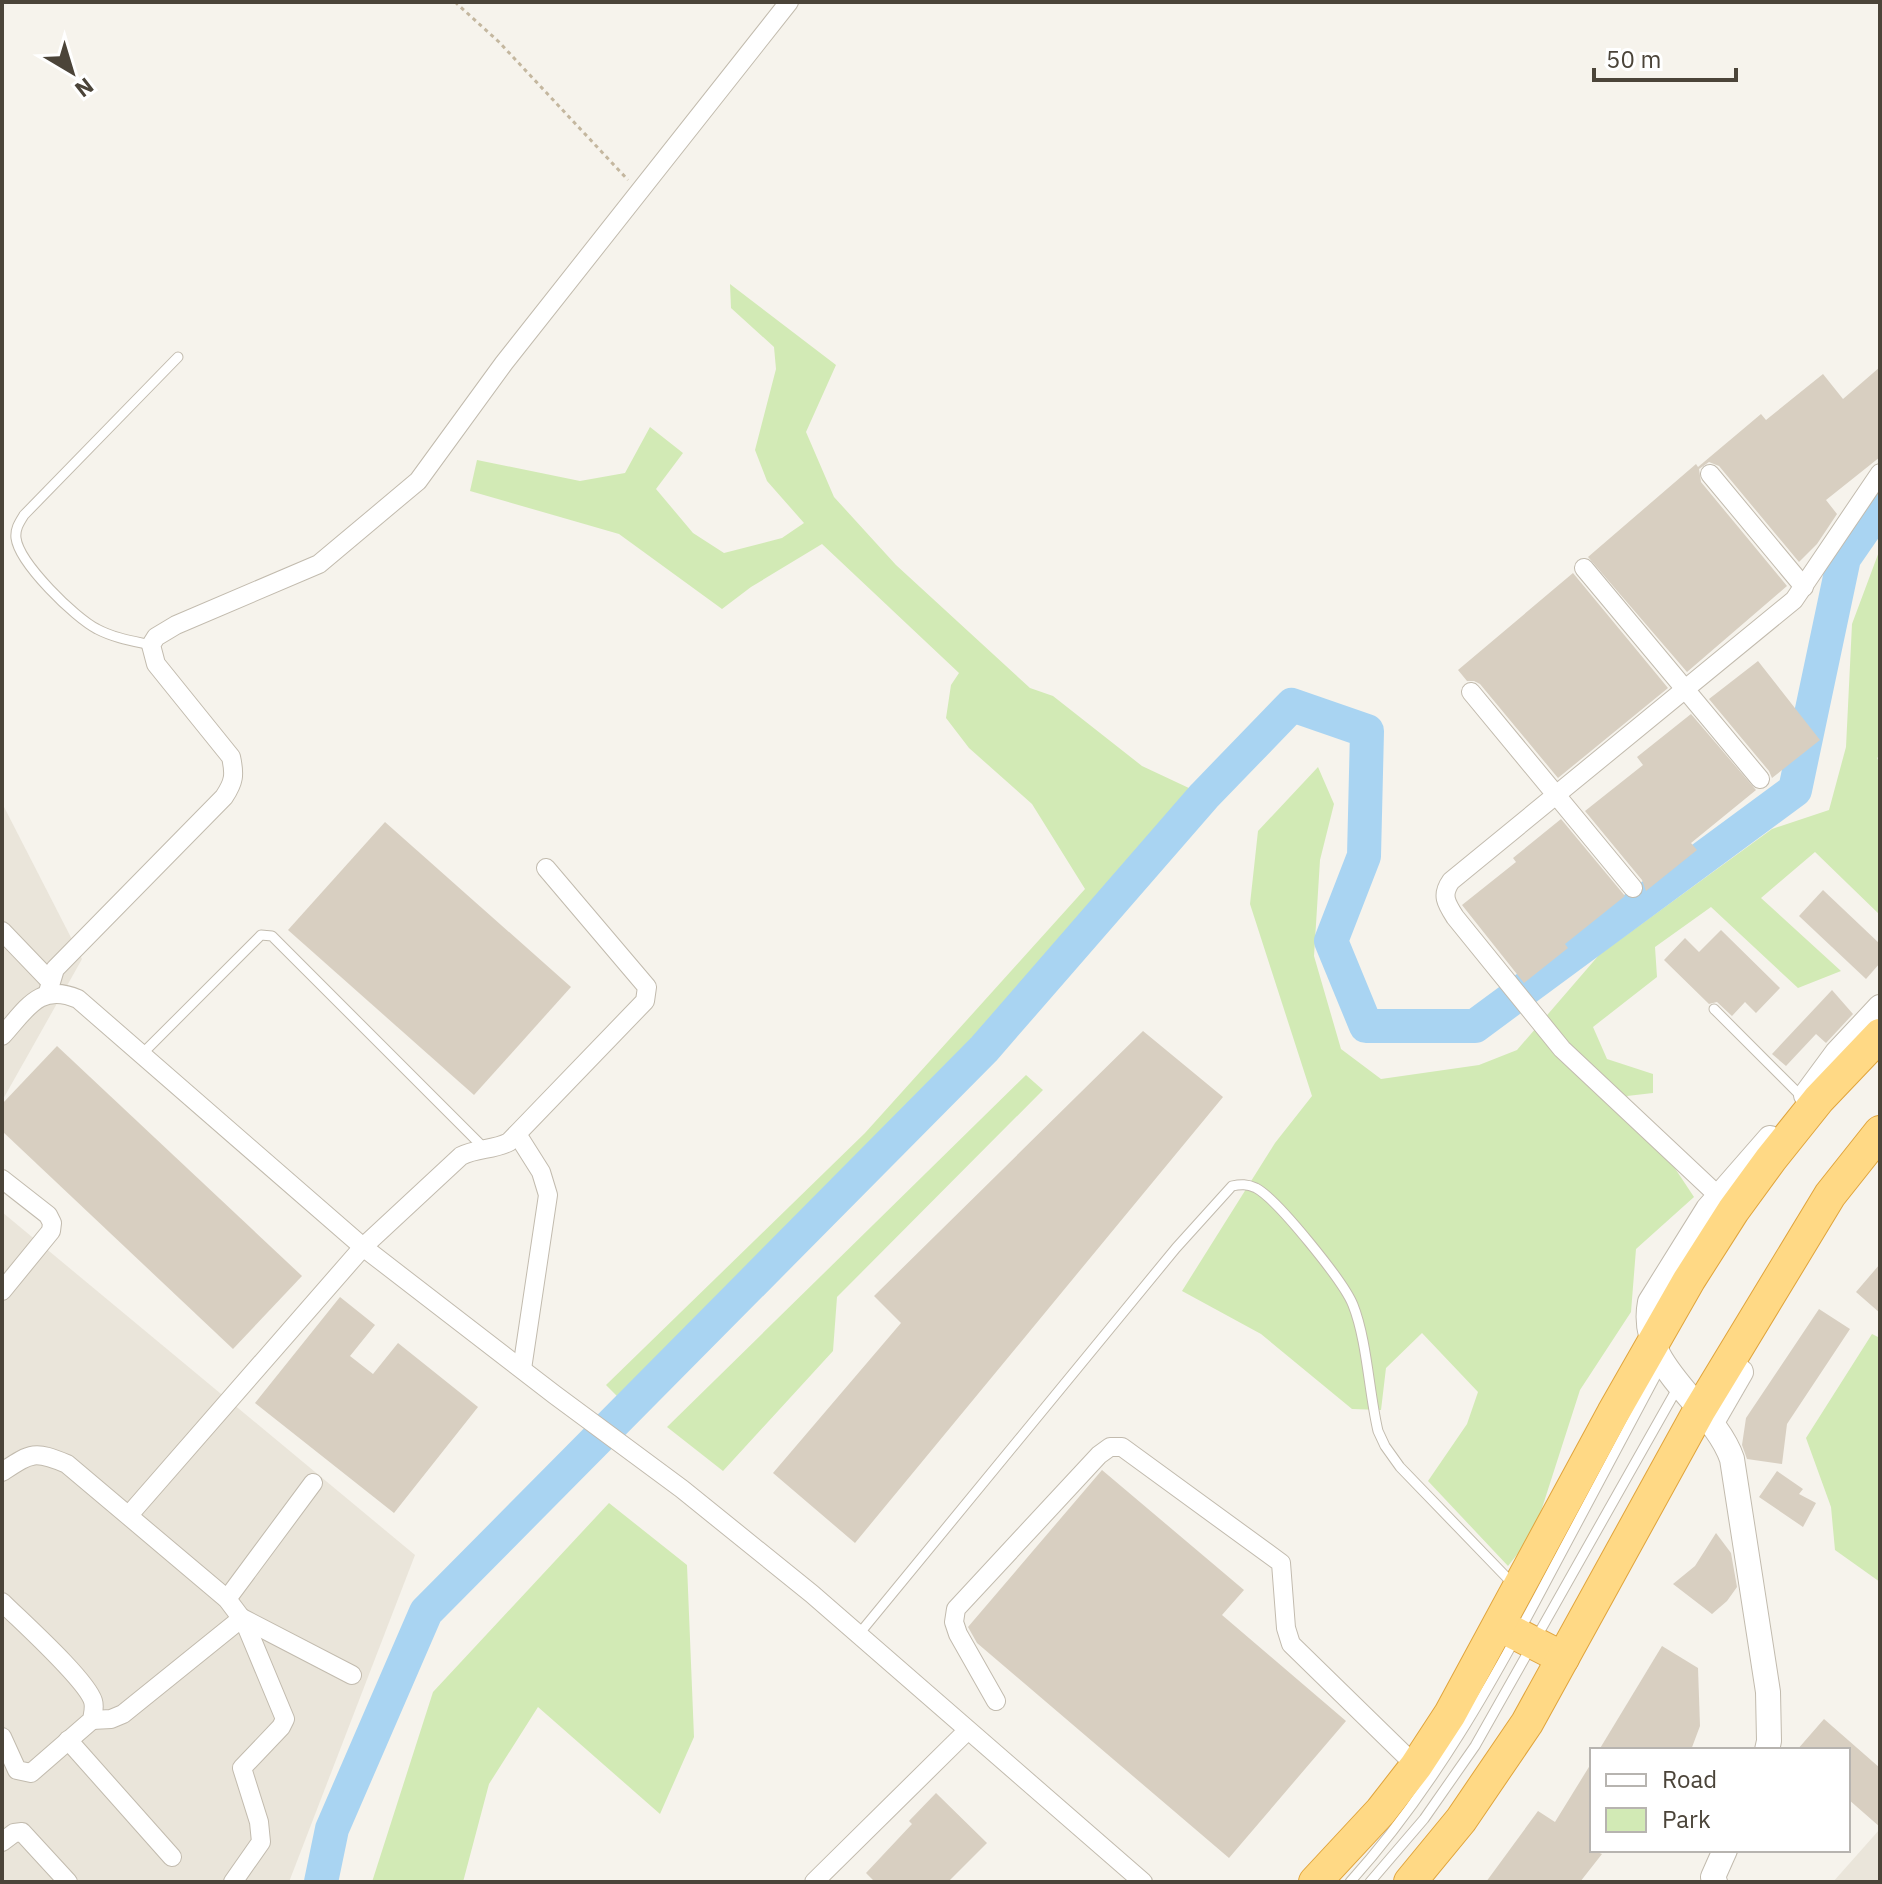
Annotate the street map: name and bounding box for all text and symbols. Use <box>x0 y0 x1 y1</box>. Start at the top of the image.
north arrow <box>32 32 112 112</box>
scale bar <box>1594 32 1736 82</box>
text: 50 m <box>1606 43 1661 75</box>
text: N <box>69 72 100 104</box>
legend <box>1590 1748 1850 1852</box>
text: Road <box>1662 1763 1717 1795</box>
text: Park <box>1662 1803 1711 1835</box>

